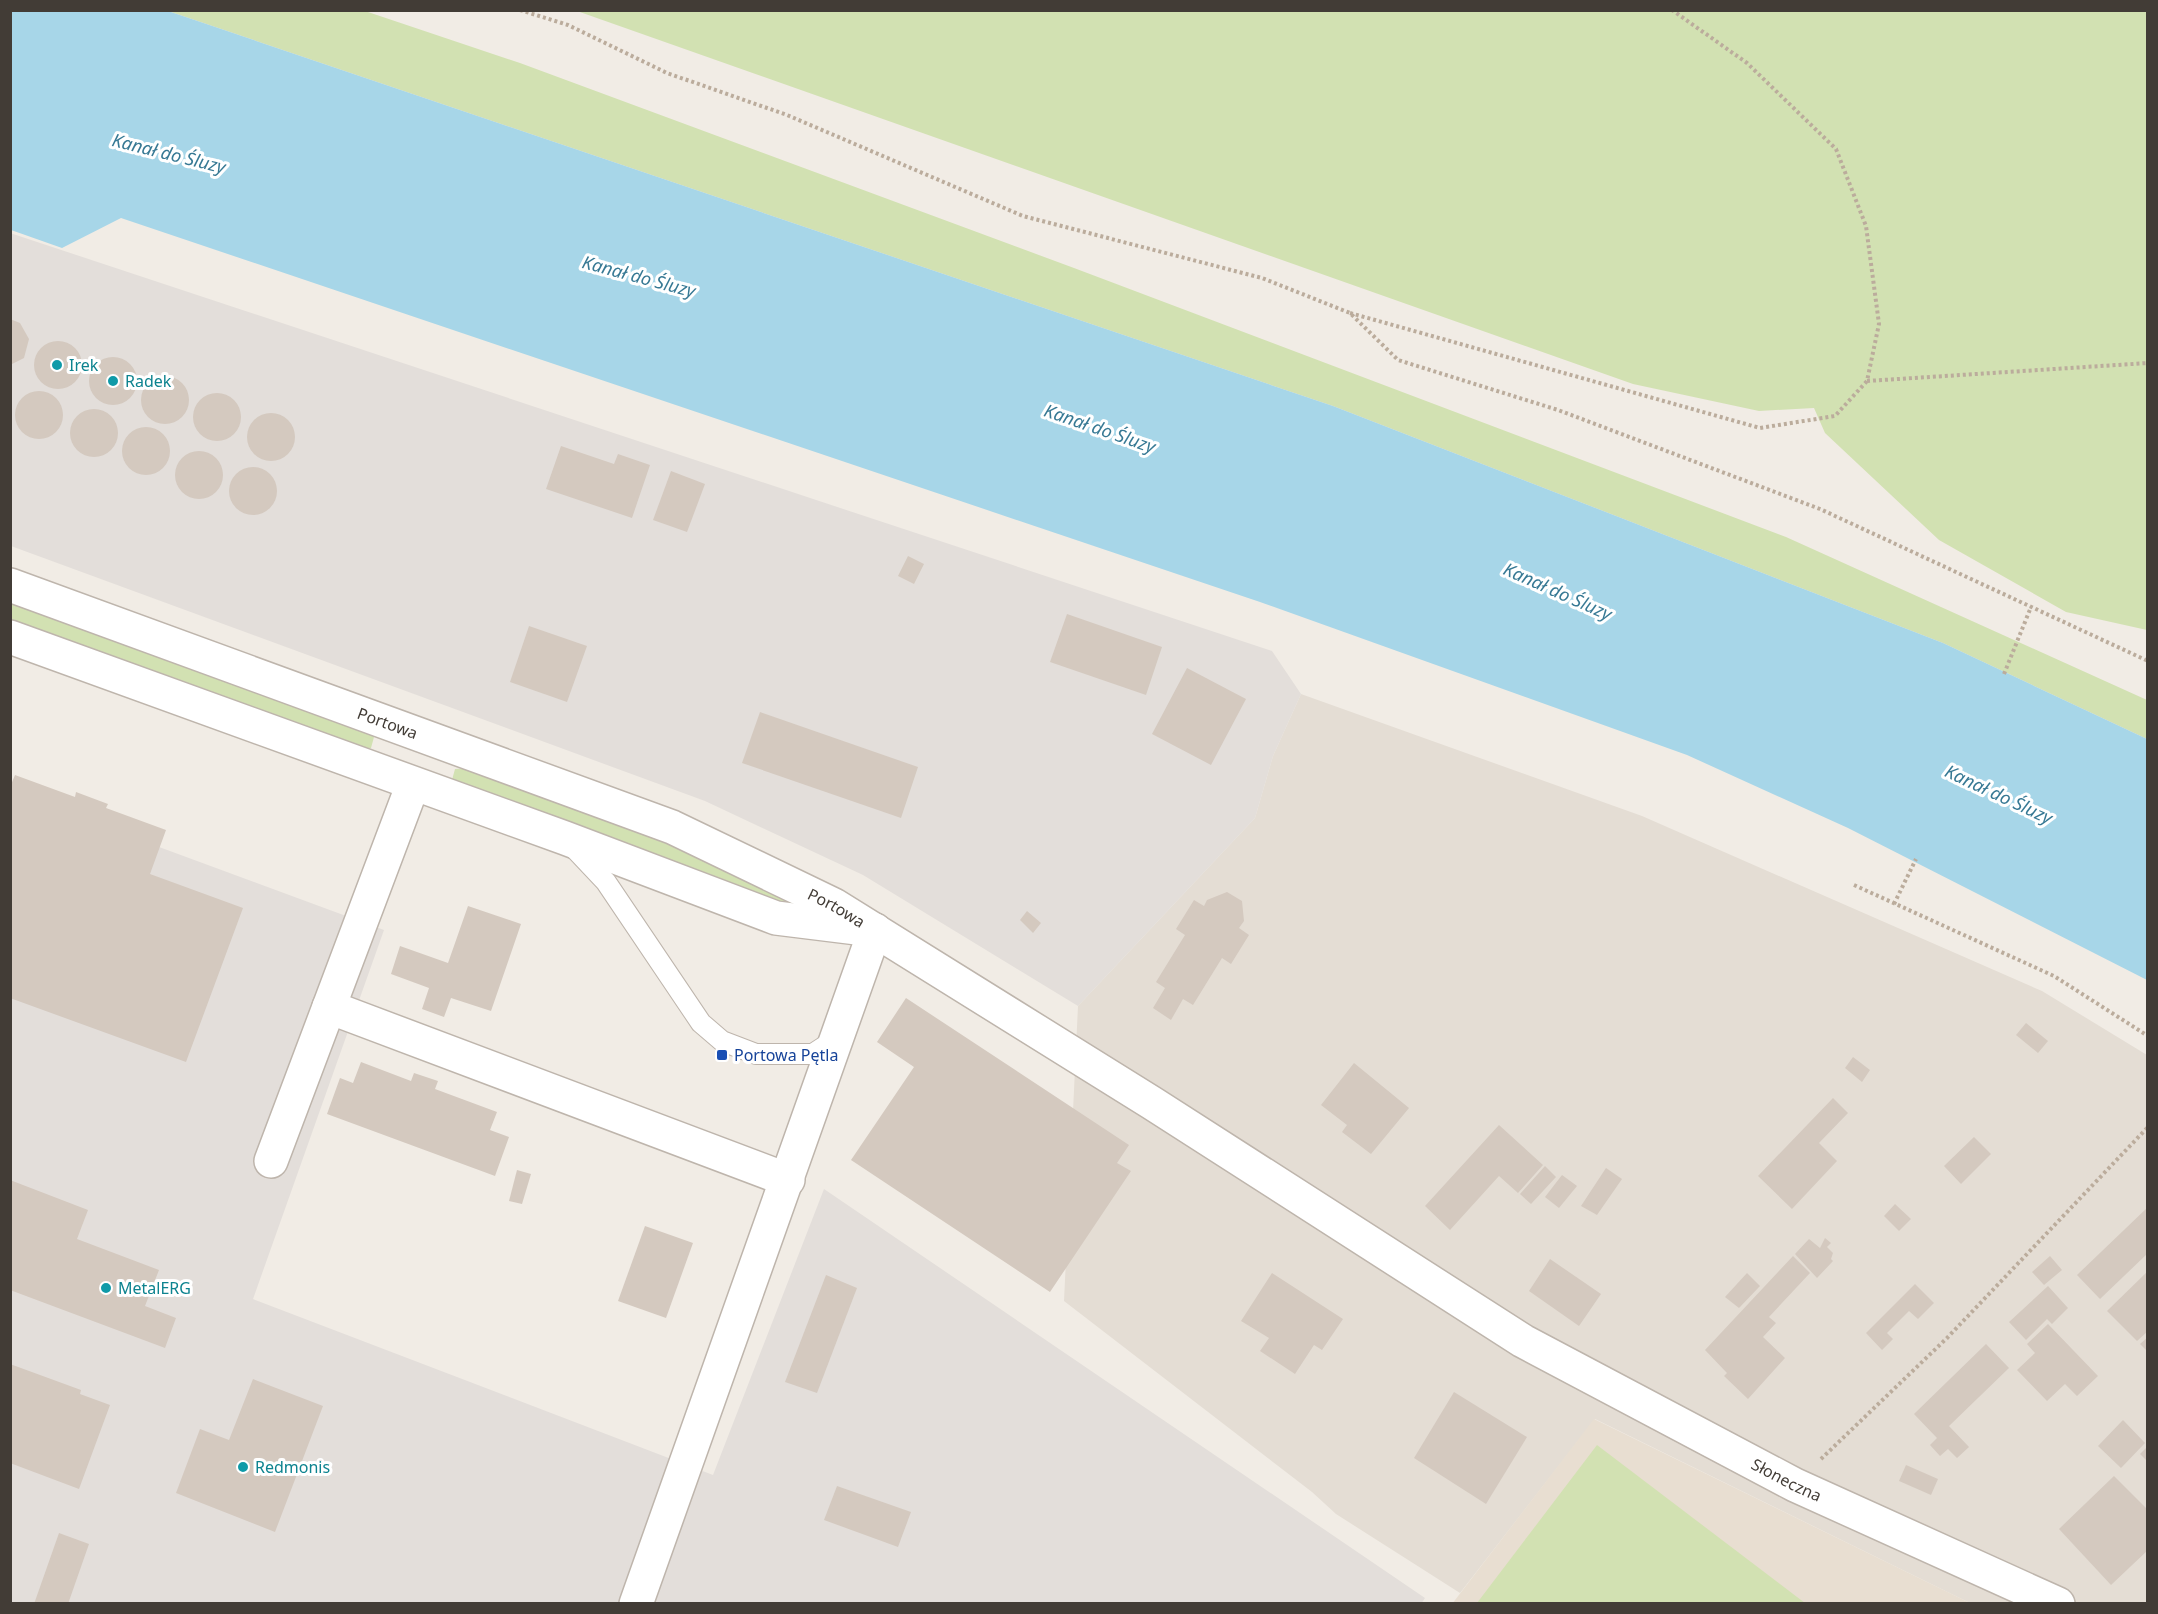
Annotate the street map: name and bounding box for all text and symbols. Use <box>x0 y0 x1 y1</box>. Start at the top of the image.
water label: Kanał do Śluzy <box>110 127 230 179</box>
water label: Kanał do Śluzy <box>580 249 700 303</box>
place label: Irek <box>69 354 99 376</box>
marker: Irek <box>50 358 64 372</box>
place label: Radek <box>125 370 172 392</box>
marker: Radek <box>106 374 120 388</box>
water label: Kanał do Śluzy <box>1041 398 1160 459</box>
water label: Kanał do Śluzy <box>1500 556 1617 626</box>
street label: Portowa <box>354 702 421 744</box>
water label: Kanał do Śluzy <box>1941 759 2058 830</box>
street label: Portowa <box>804 883 869 933</box>
place label: Portowa Pętla <box>734 1044 838 1066</box>
marker: Portowa Pętla <box>715 1048 729 1062</box>
place label: MetalERG <box>118 1277 191 1299</box>
marker: MetalERG <box>99 1281 113 1295</box>
street label: Słoneczna <box>1748 1453 1825 1507</box>
place label: Redmonis <box>255 1456 330 1478</box>
marker: Redmonis <box>236 1460 250 1474</box>

